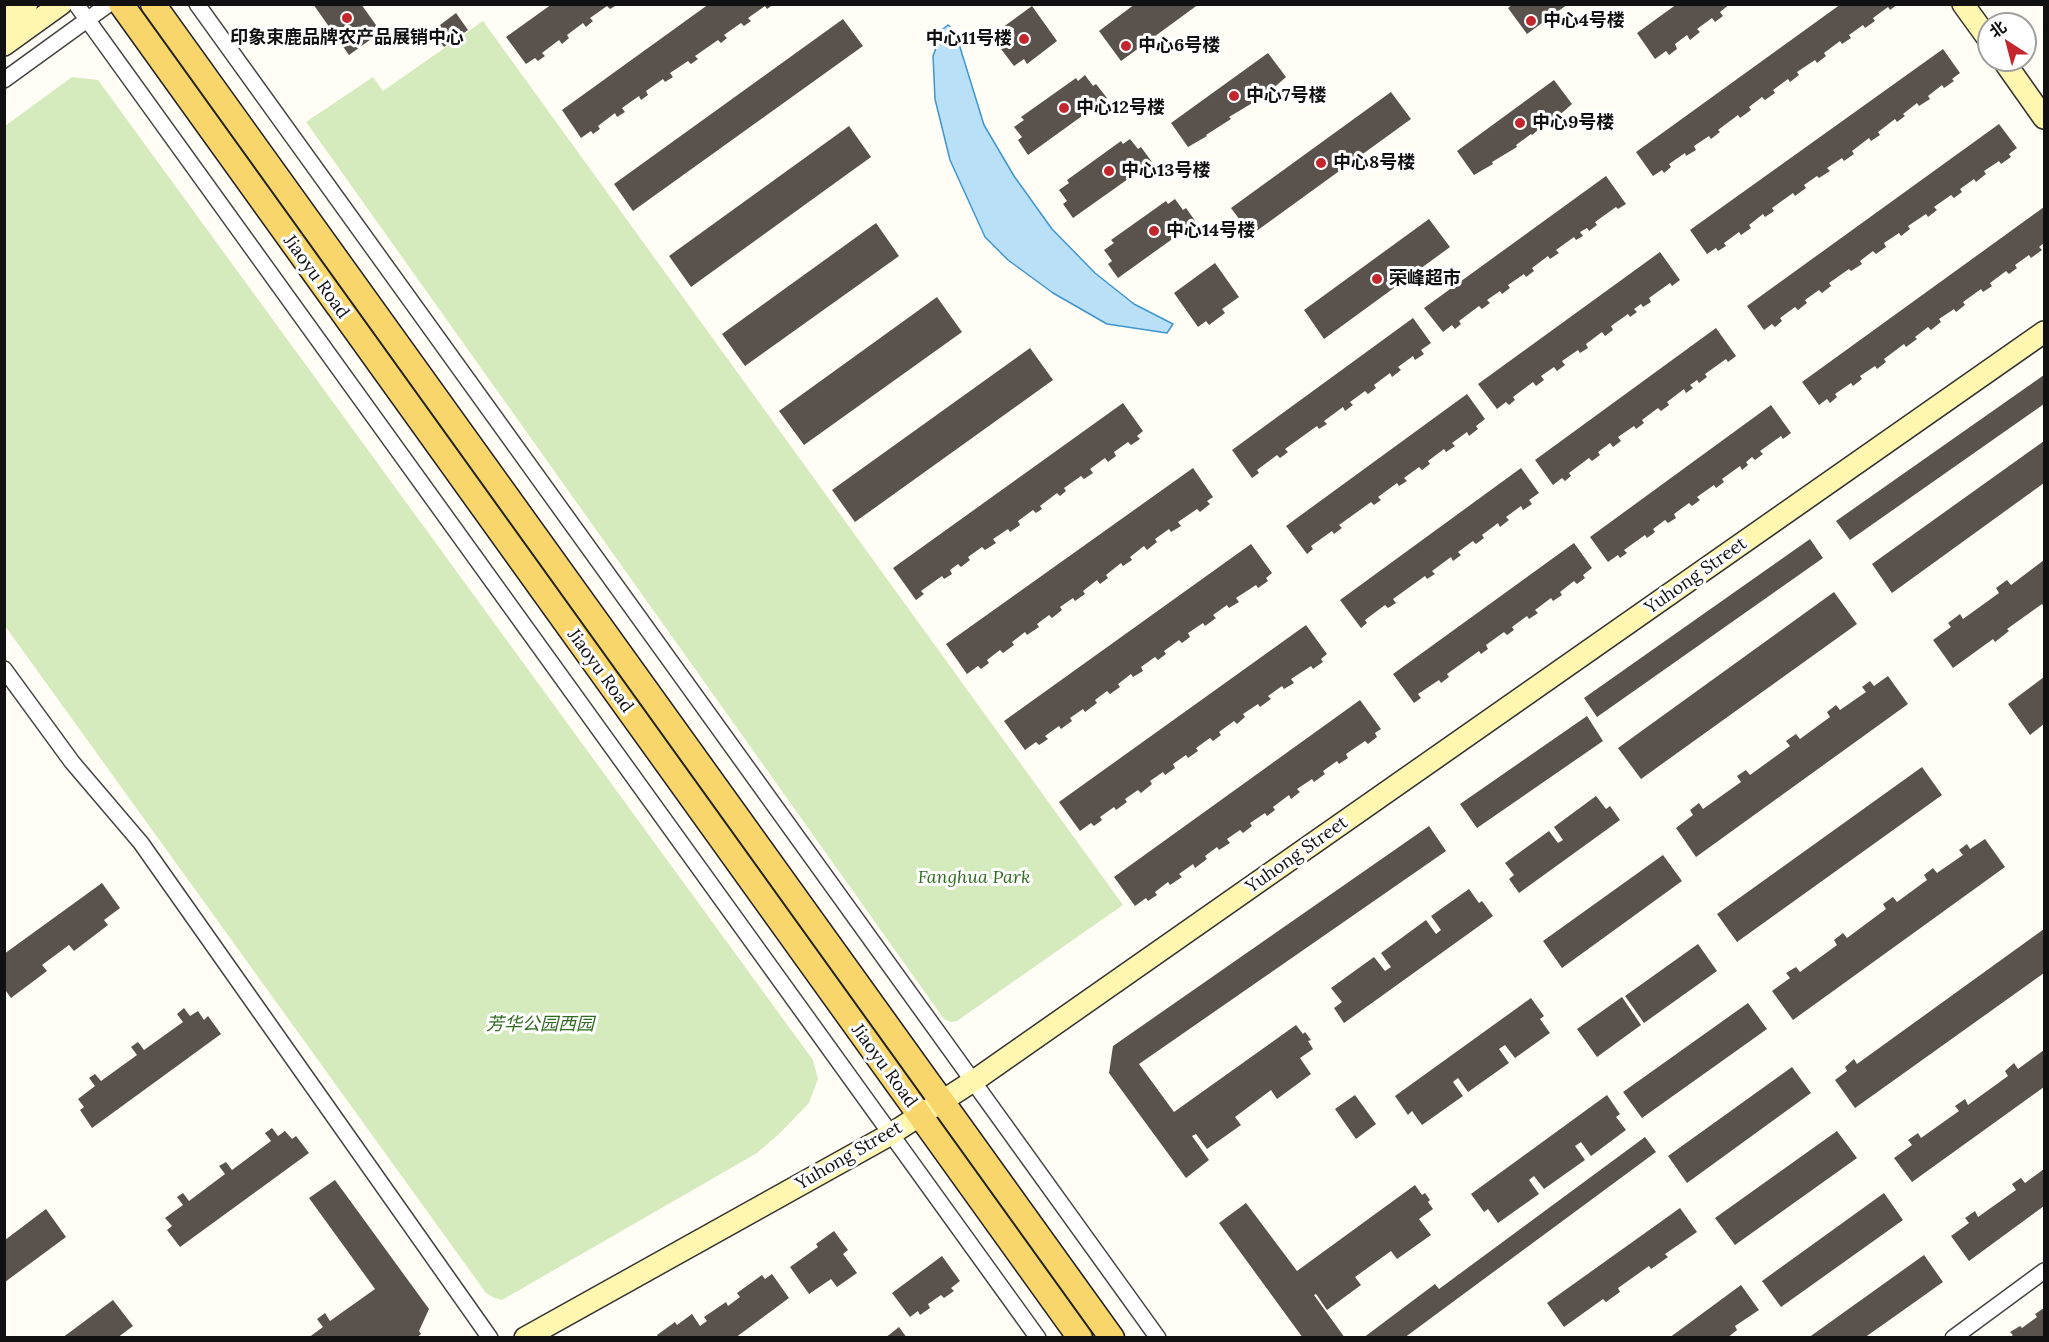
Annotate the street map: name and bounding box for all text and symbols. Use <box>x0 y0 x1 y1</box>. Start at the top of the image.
place label: 中心4号楼 <box>1543 10 1625 32</box>
marker: 印象束鹿品牌农产品展销中心 <box>340 11 354 25</box>
north arrow <box>1977 12 2037 72</box>
marker: 中心4号楼 <box>1524 14 1538 28</box>
text: 北 <box>1985 16 2010 42</box>
place label: 印象束鹿品牌农产品展销中心 <box>230 27 464 49</box>
place label: 中心11号楼 <box>925 28 1012 50</box>
marker: 中心11号楼 <box>1017 32 1031 46</box>
place label: 中心6号楼 <box>1138 35 1220 57</box>
marker: 中心6号楼 <box>1119 39 1133 53</box>
place label: 中心7号楼 <box>1246 85 1326 107</box>
marker: 中心7号楼 <box>1227 89 1241 103</box>
place label: 中心12号楼 <box>1076 97 1165 119</box>
marker: 中心12号楼 <box>1057 101 1071 115</box>
place label: 中心9号楼 <box>1532 112 1614 134</box>
marker: 中心9号楼 <box>1513 116 1527 130</box>
place label: 中心8号楼 <box>1333 152 1415 174</box>
marker: 中心8号楼 <box>1314 156 1328 170</box>
place label: 中心13号楼 <box>1121 160 1210 182</box>
marker: 中心13号楼 <box>1102 164 1116 178</box>
place label: 中心14号楼 <box>1166 220 1255 242</box>
marker: 中心14号楼 <box>1147 224 1161 238</box>
street label: Jiaoyu Road <box>278 231 354 323</box>
place label: 荣峰超市 <box>1389 268 1461 290</box>
marker: 荣峰超市 <box>1370 272 1384 286</box>
street label: Yuhong Street <box>1641 533 1751 619</box>
street label: Jiaoyu Road <box>562 625 638 717</box>
street label: Yuhong Street <box>1242 812 1352 898</box>
park label: Fanghua Park <box>918 867 1030 889</box>
park label: 芳华公园西园 <box>486 1014 594 1036</box>
street label: Jiaoyu Road <box>846 1020 922 1112</box>
street label: Yuhong Street <box>792 1117 906 1195</box>

